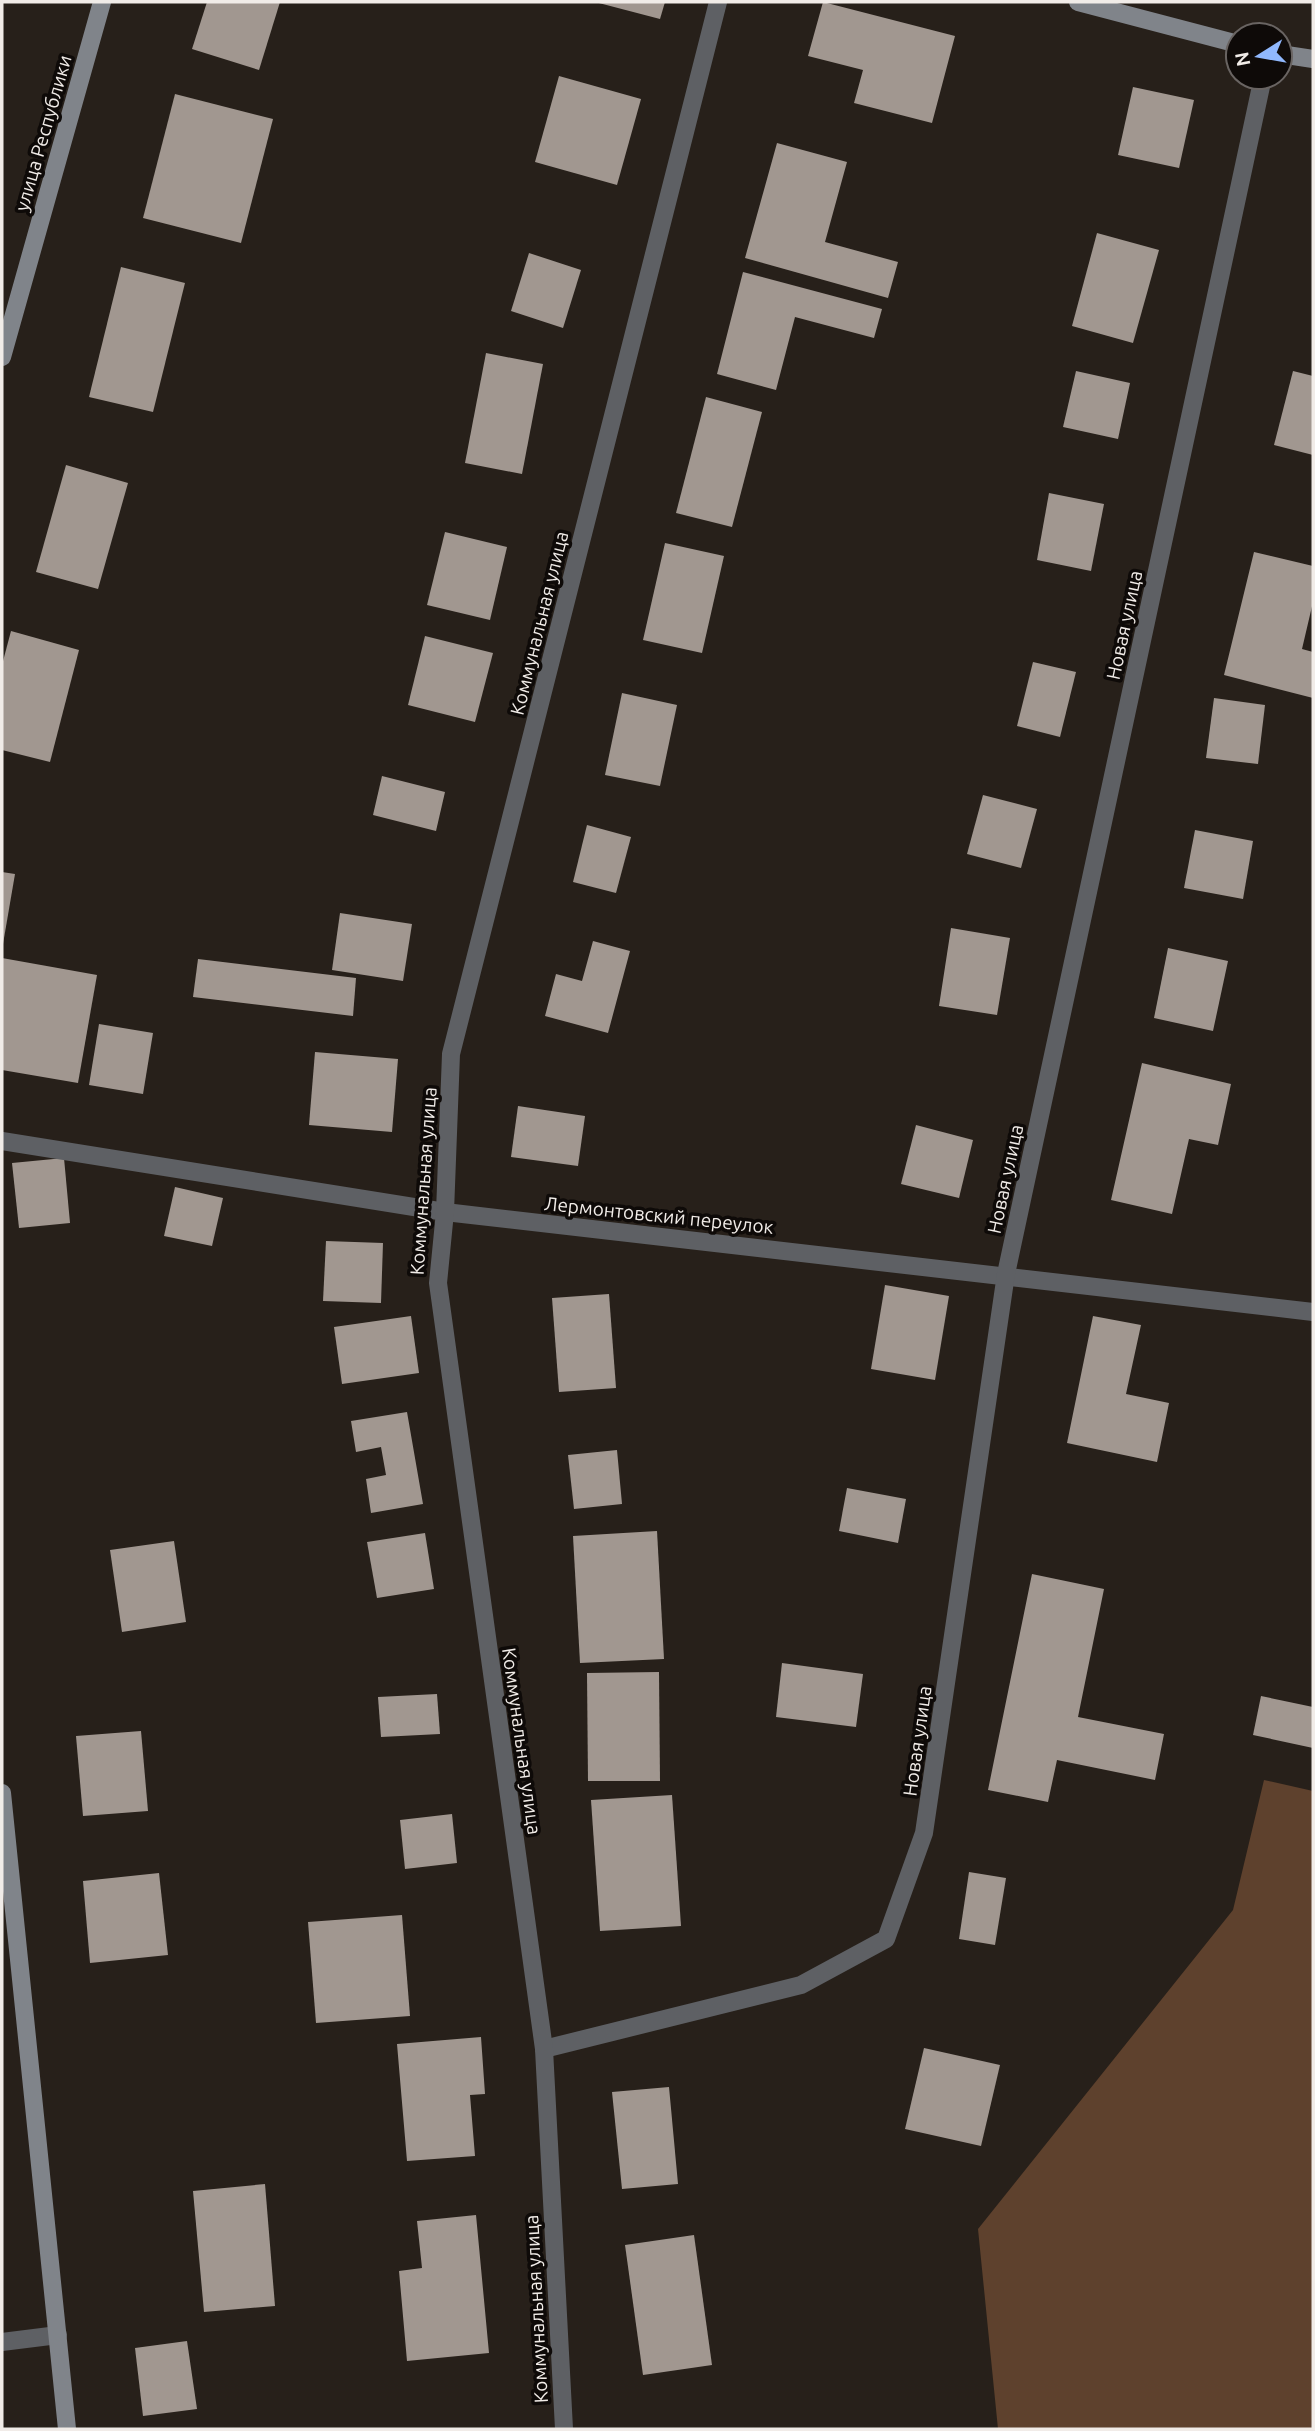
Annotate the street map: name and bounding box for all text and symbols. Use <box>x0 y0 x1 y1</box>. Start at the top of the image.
north arrow <box>1224 21 1294 91</box>
text: N <box>1230 50 1254 68</box>
street label: улица Республики <box>10 52 76 214</box>
street label: Коммунальная улица <box>506 529 572 717</box>
street label: Новая улица <box>1102 568 1146 682</box>
street label: Коммунальная улица <box>405 1086 441 1276</box>
street label: Новая улица <box>983 1122 1027 1236</box>
street label: Лермонтовский переулок <box>543 1192 775 1238</box>
street label: Коммунальная улица <box>498 1646 546 1836</box>
street label: Новая улица <box>898 1684 936 1798</box>
street label: Коммунальная улица <box>520 2214 552 2404</box>

